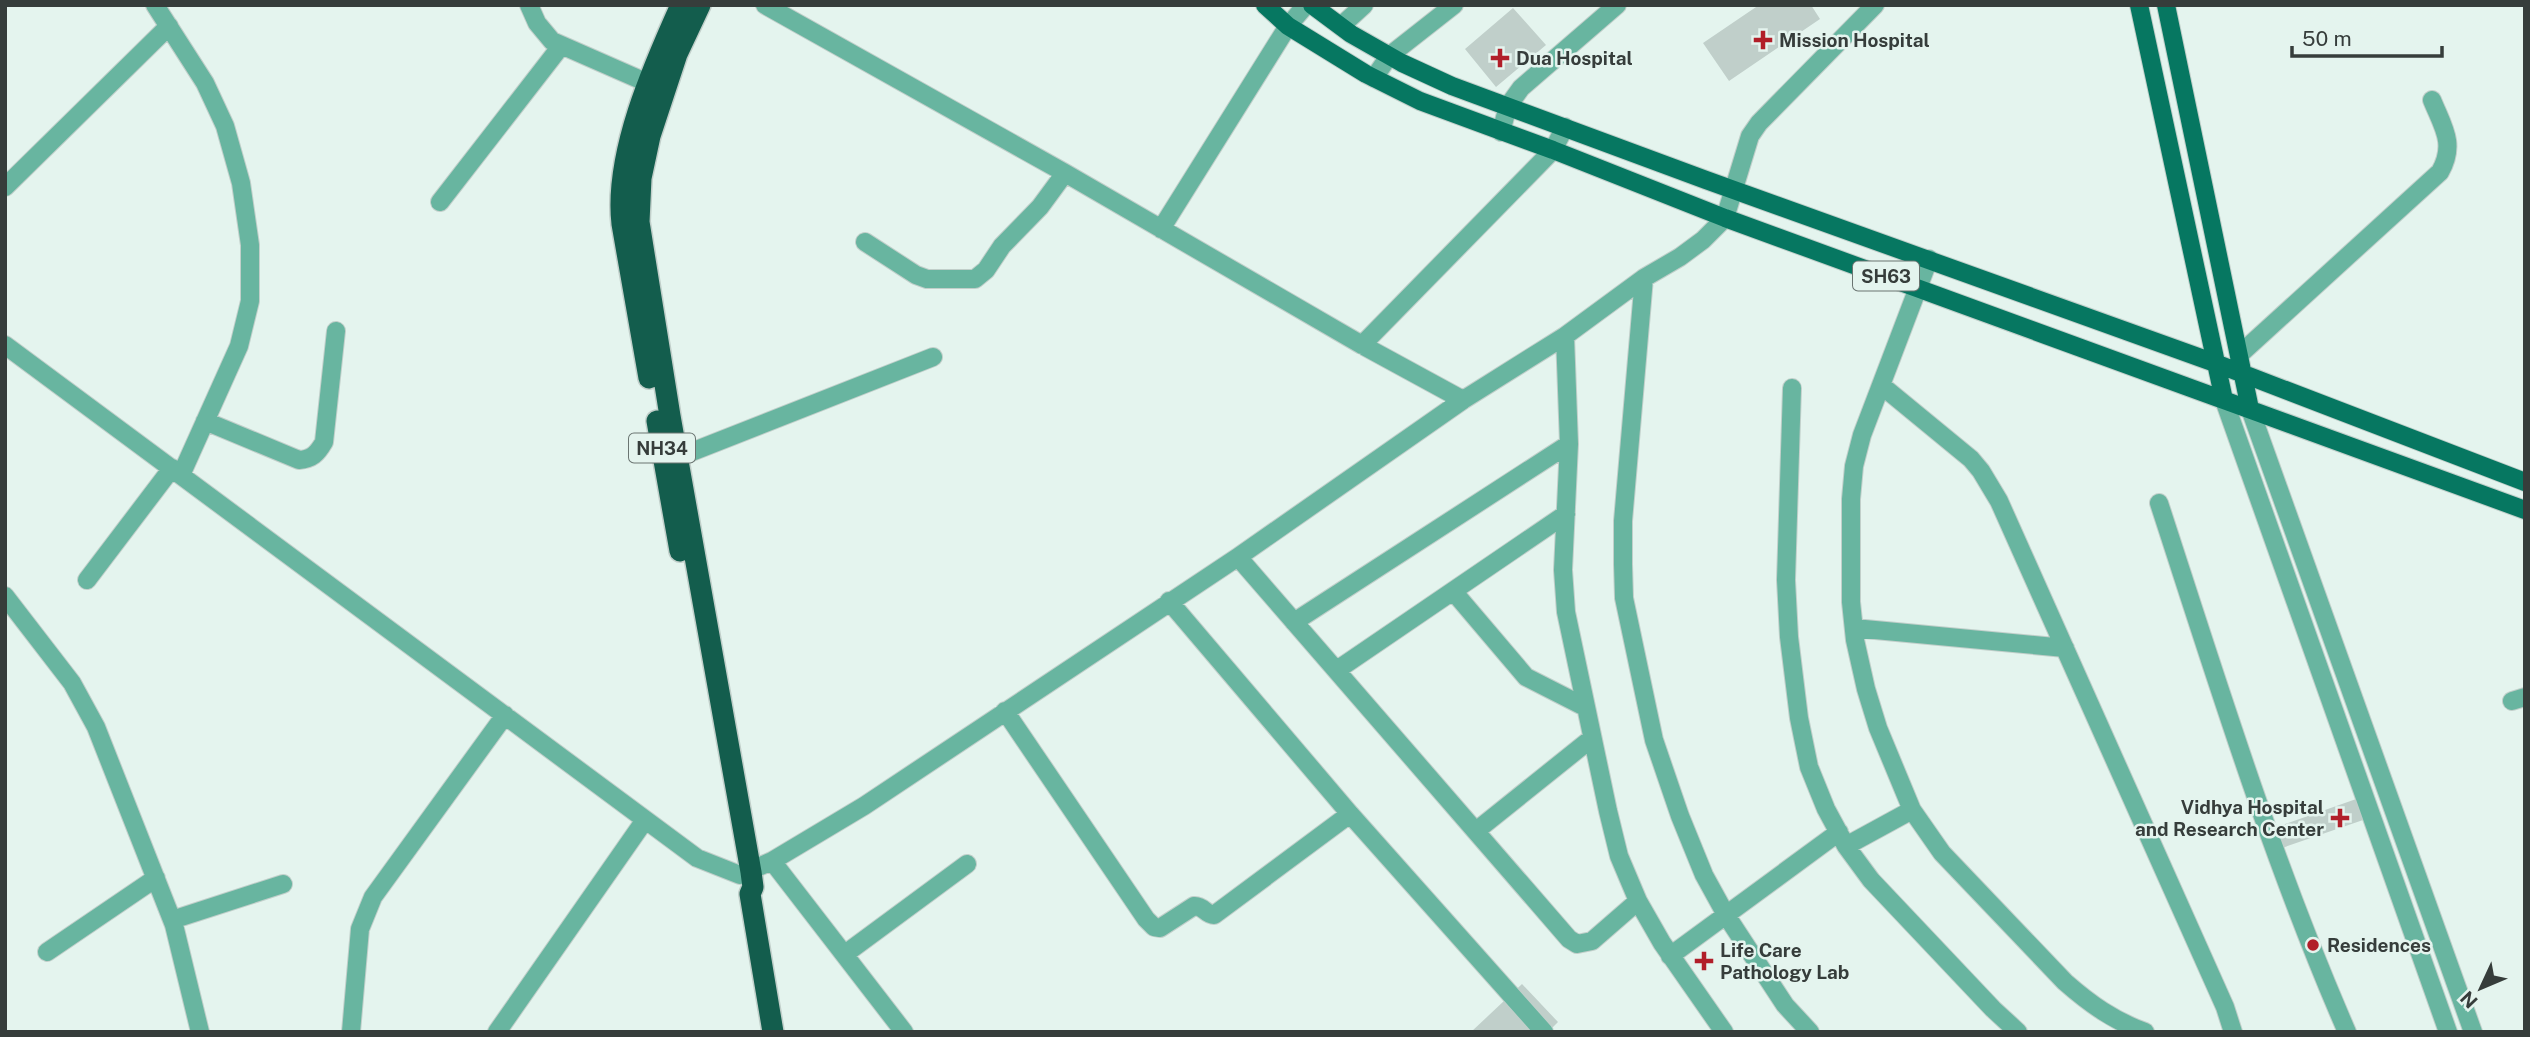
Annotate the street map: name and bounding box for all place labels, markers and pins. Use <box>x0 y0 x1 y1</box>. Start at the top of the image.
place label: Mission Hospital <box>1779 29 1930 51</box>
marker: Mission Hospital <box>1753 30 1773 50</box>
place label: Dua Hospital <box>1516 47 1633 69</box>
marker: Dua Hospital <box>1490 48 1510 68</box>
place label: Vidhya Hospital and Research Center <box>2135 796 2324 840</box>
marker: Vidhya Hospital and Research Center <box>2330 808 2350 828</box>
place label: Residences <box>2327 934 2431 956</box>
marker: Residences <box>2305 937 2321 953</box>
place label: Life Care Pathology Lab <box>1720 939 1849 983</box>
marker: Life Care Pathology Lab <box>1694 951 1714 971</box>

